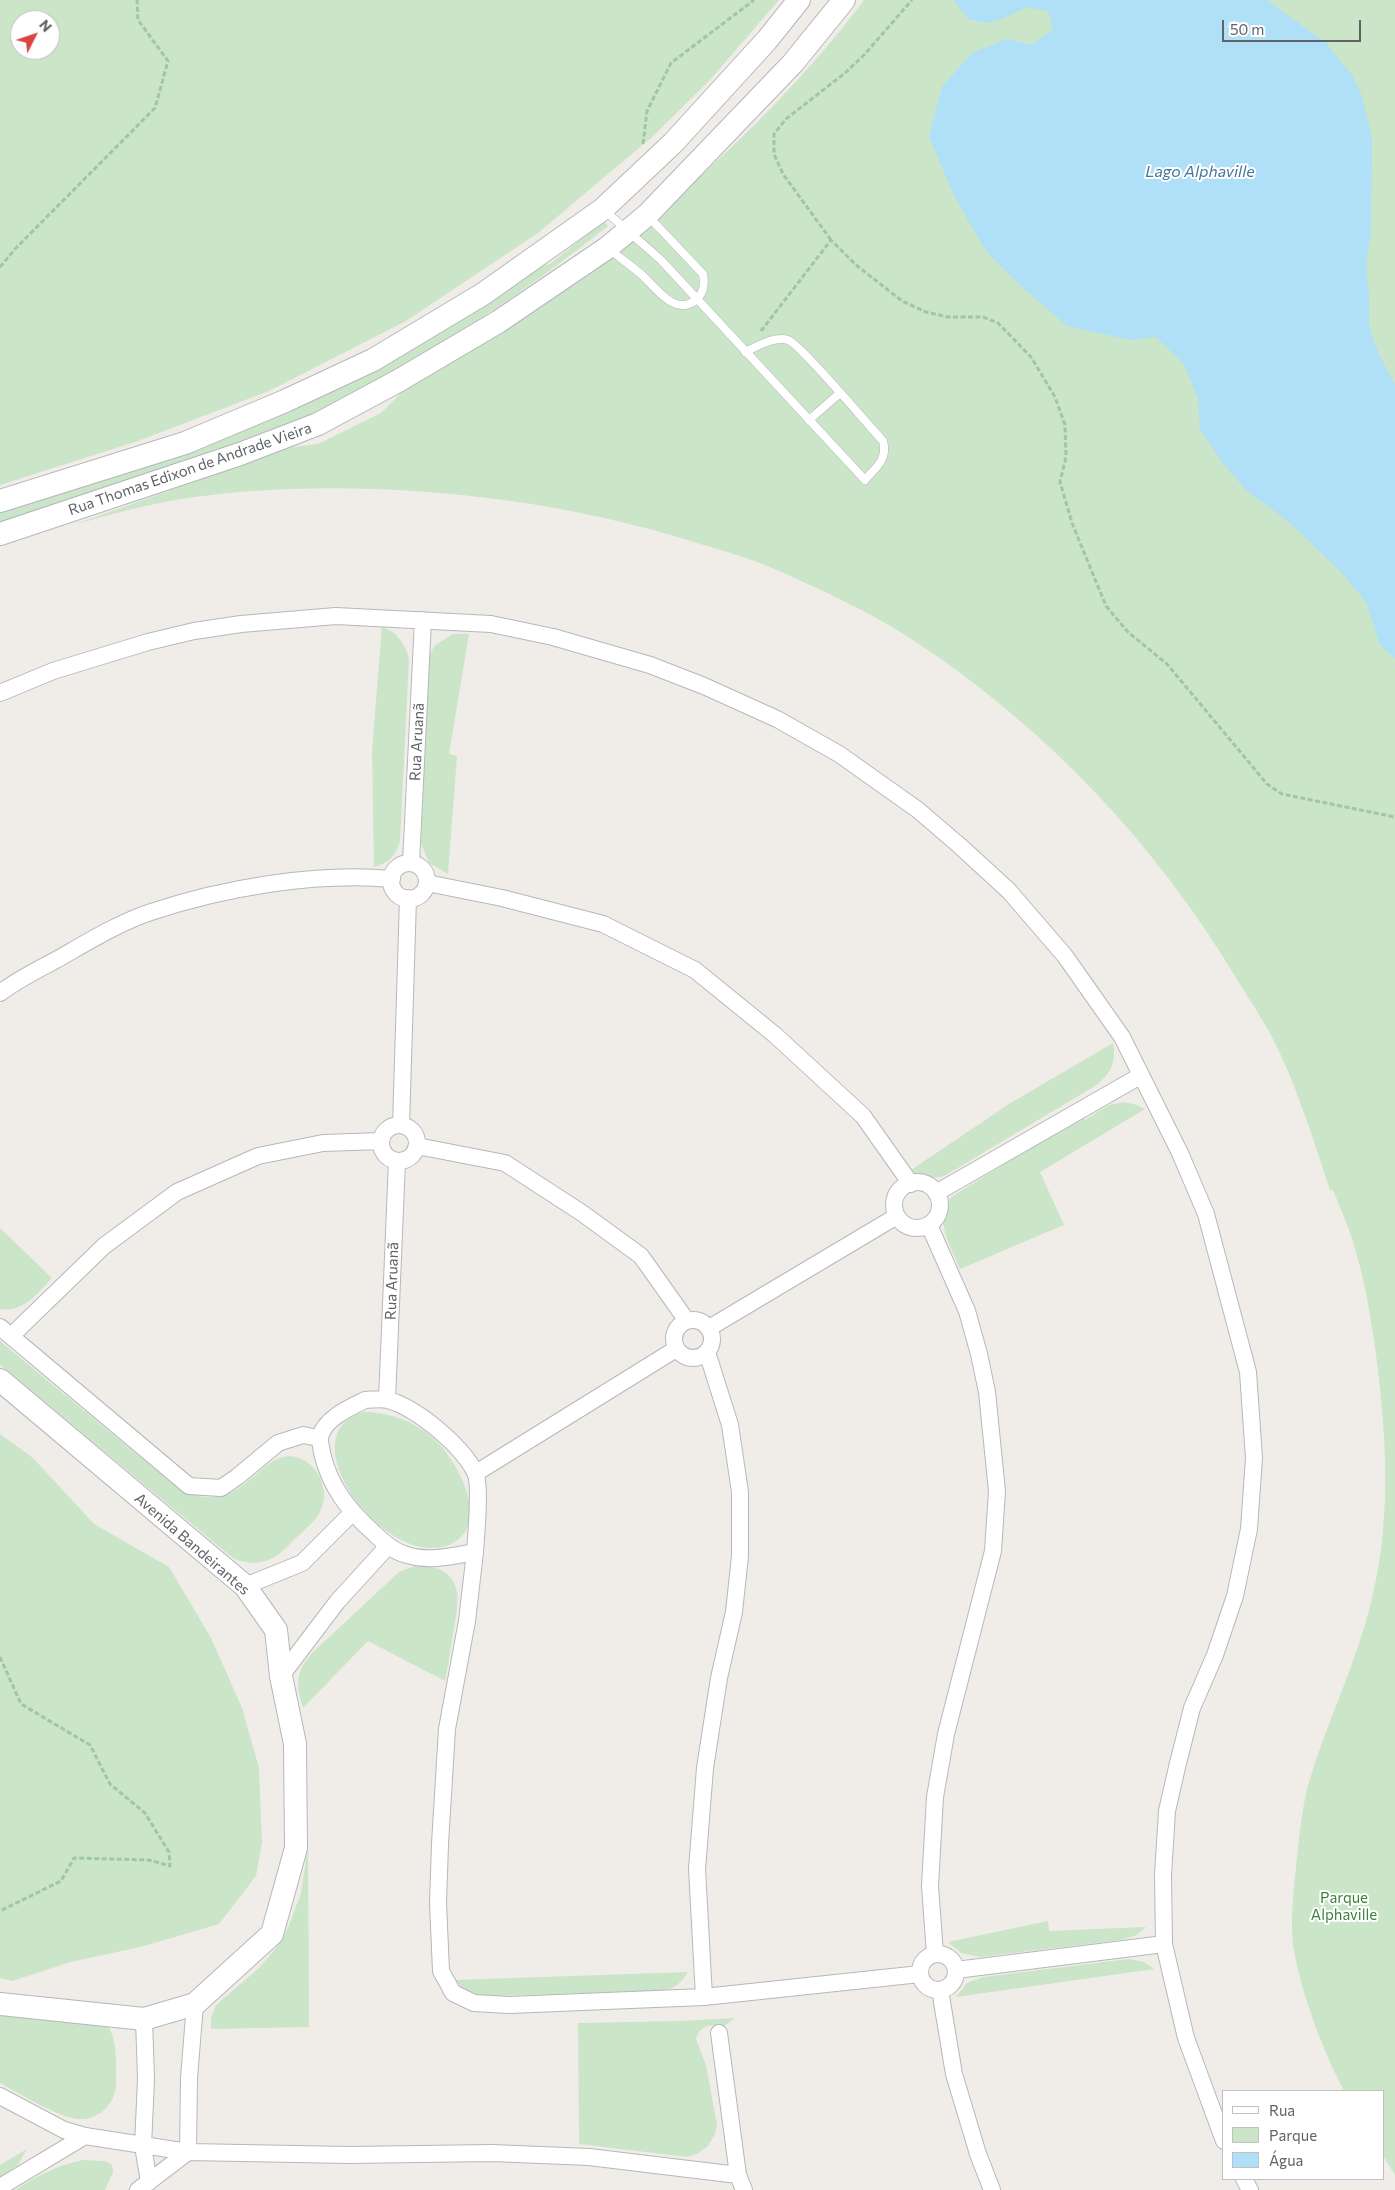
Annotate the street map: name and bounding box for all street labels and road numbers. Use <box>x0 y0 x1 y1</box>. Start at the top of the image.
street label: Rua Thomas Edixon de Andrade Vieira <box>66 419 314 519</box>
street label: Rua Aruanã <box>406 703 428 781</box>
street label: Rua Aruanã <box>382 1242 402 1320</box>
street label: Avenida Bandeirantes <box>131 1489 253 1599</box>

